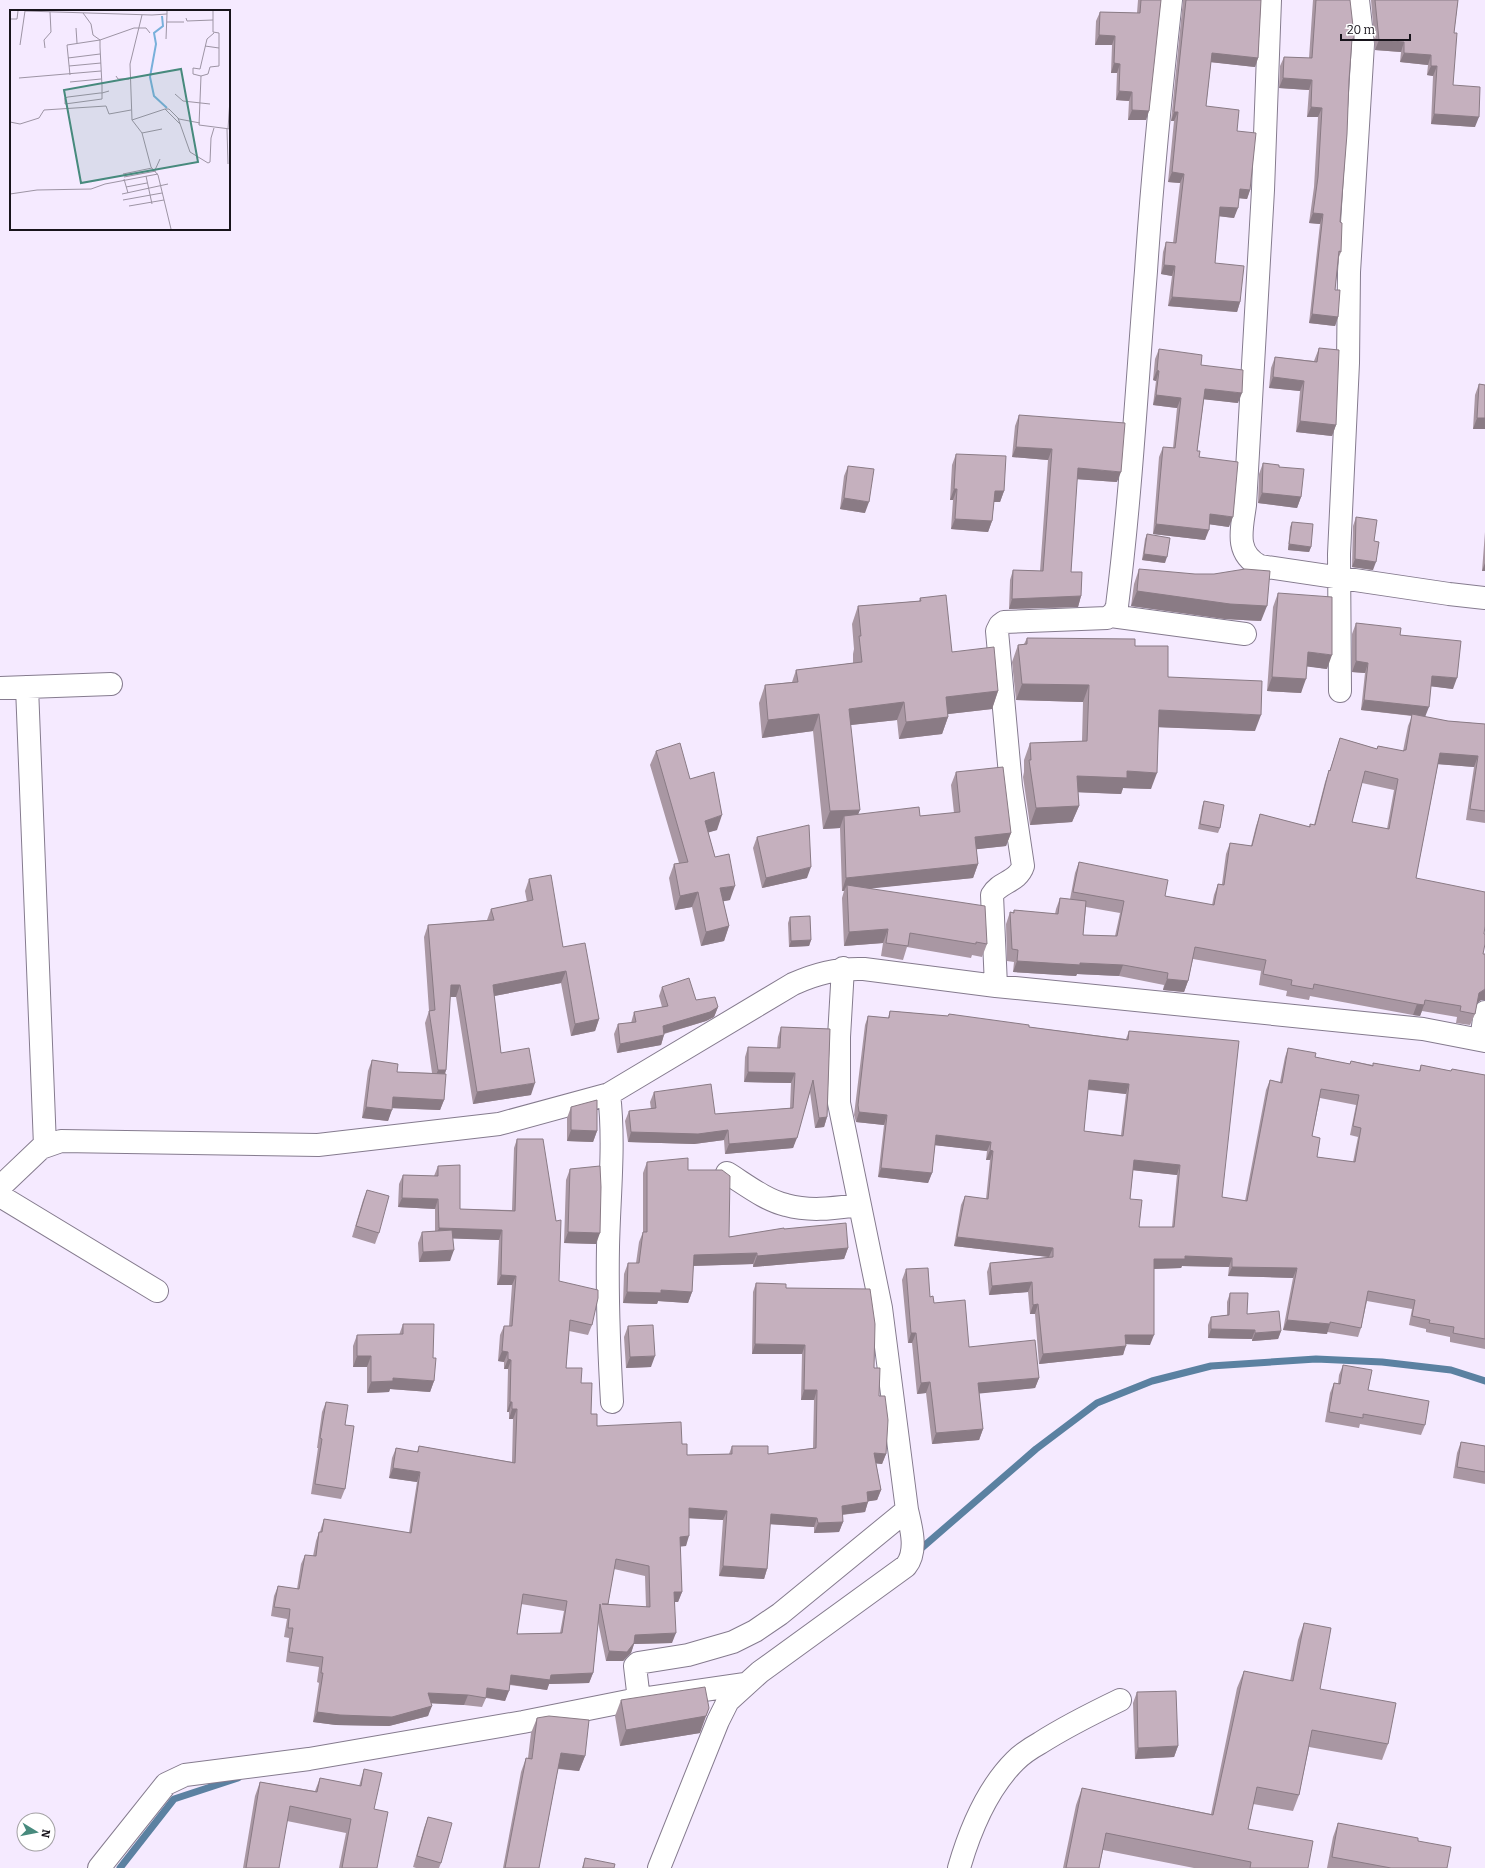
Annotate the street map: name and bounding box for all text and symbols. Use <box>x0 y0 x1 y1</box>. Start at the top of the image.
inset map <box>10 10 230 230</box>
scale bar <box>1341 16 1410 42</box>
text: 20 m <box>1347 23 1376 37</box>
north arrow <box>16 1812 56 1852</box>
text: N <box>38 1828 52 1839</box>

